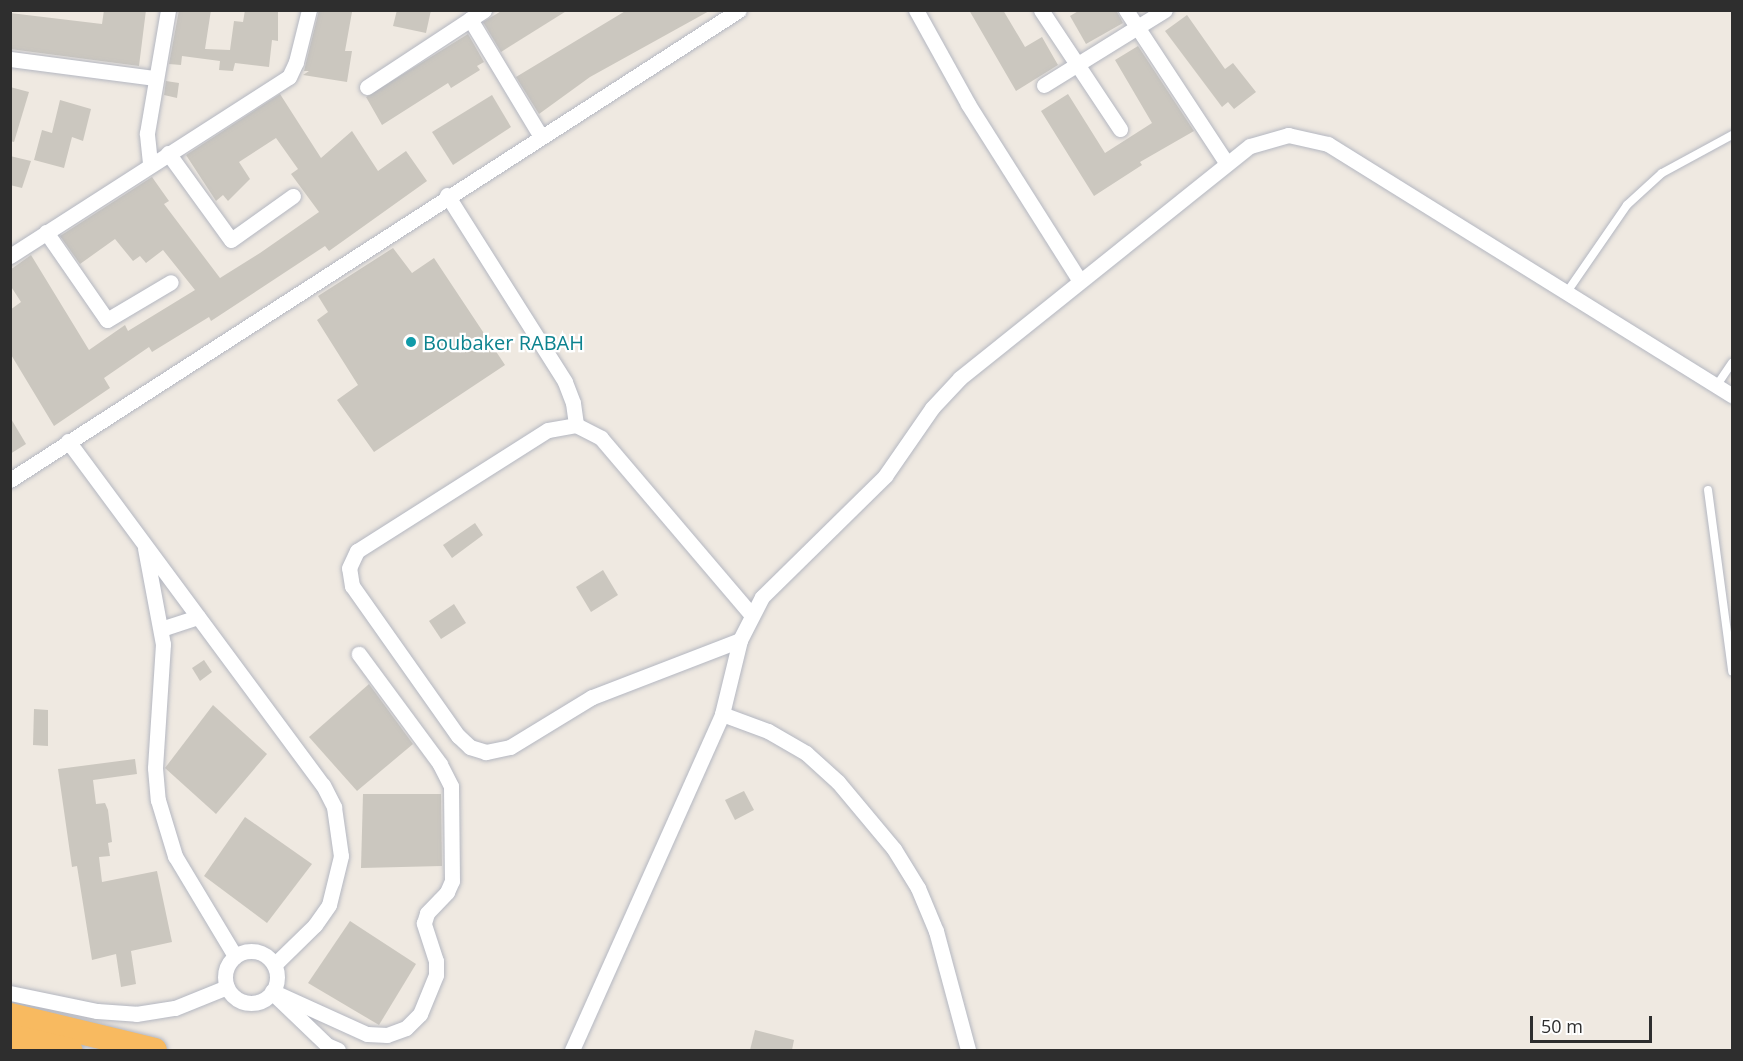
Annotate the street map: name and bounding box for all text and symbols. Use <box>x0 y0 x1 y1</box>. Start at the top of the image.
place label: Boubaker RABAH <box>423 330 584 354</box>
marker: Boubaker RABAH <box>404 335 418 349</box>
scale bar <box>1533 1004 1654 1042</box>
text: 50 m <box>1541 1014 1583 1038</box>

